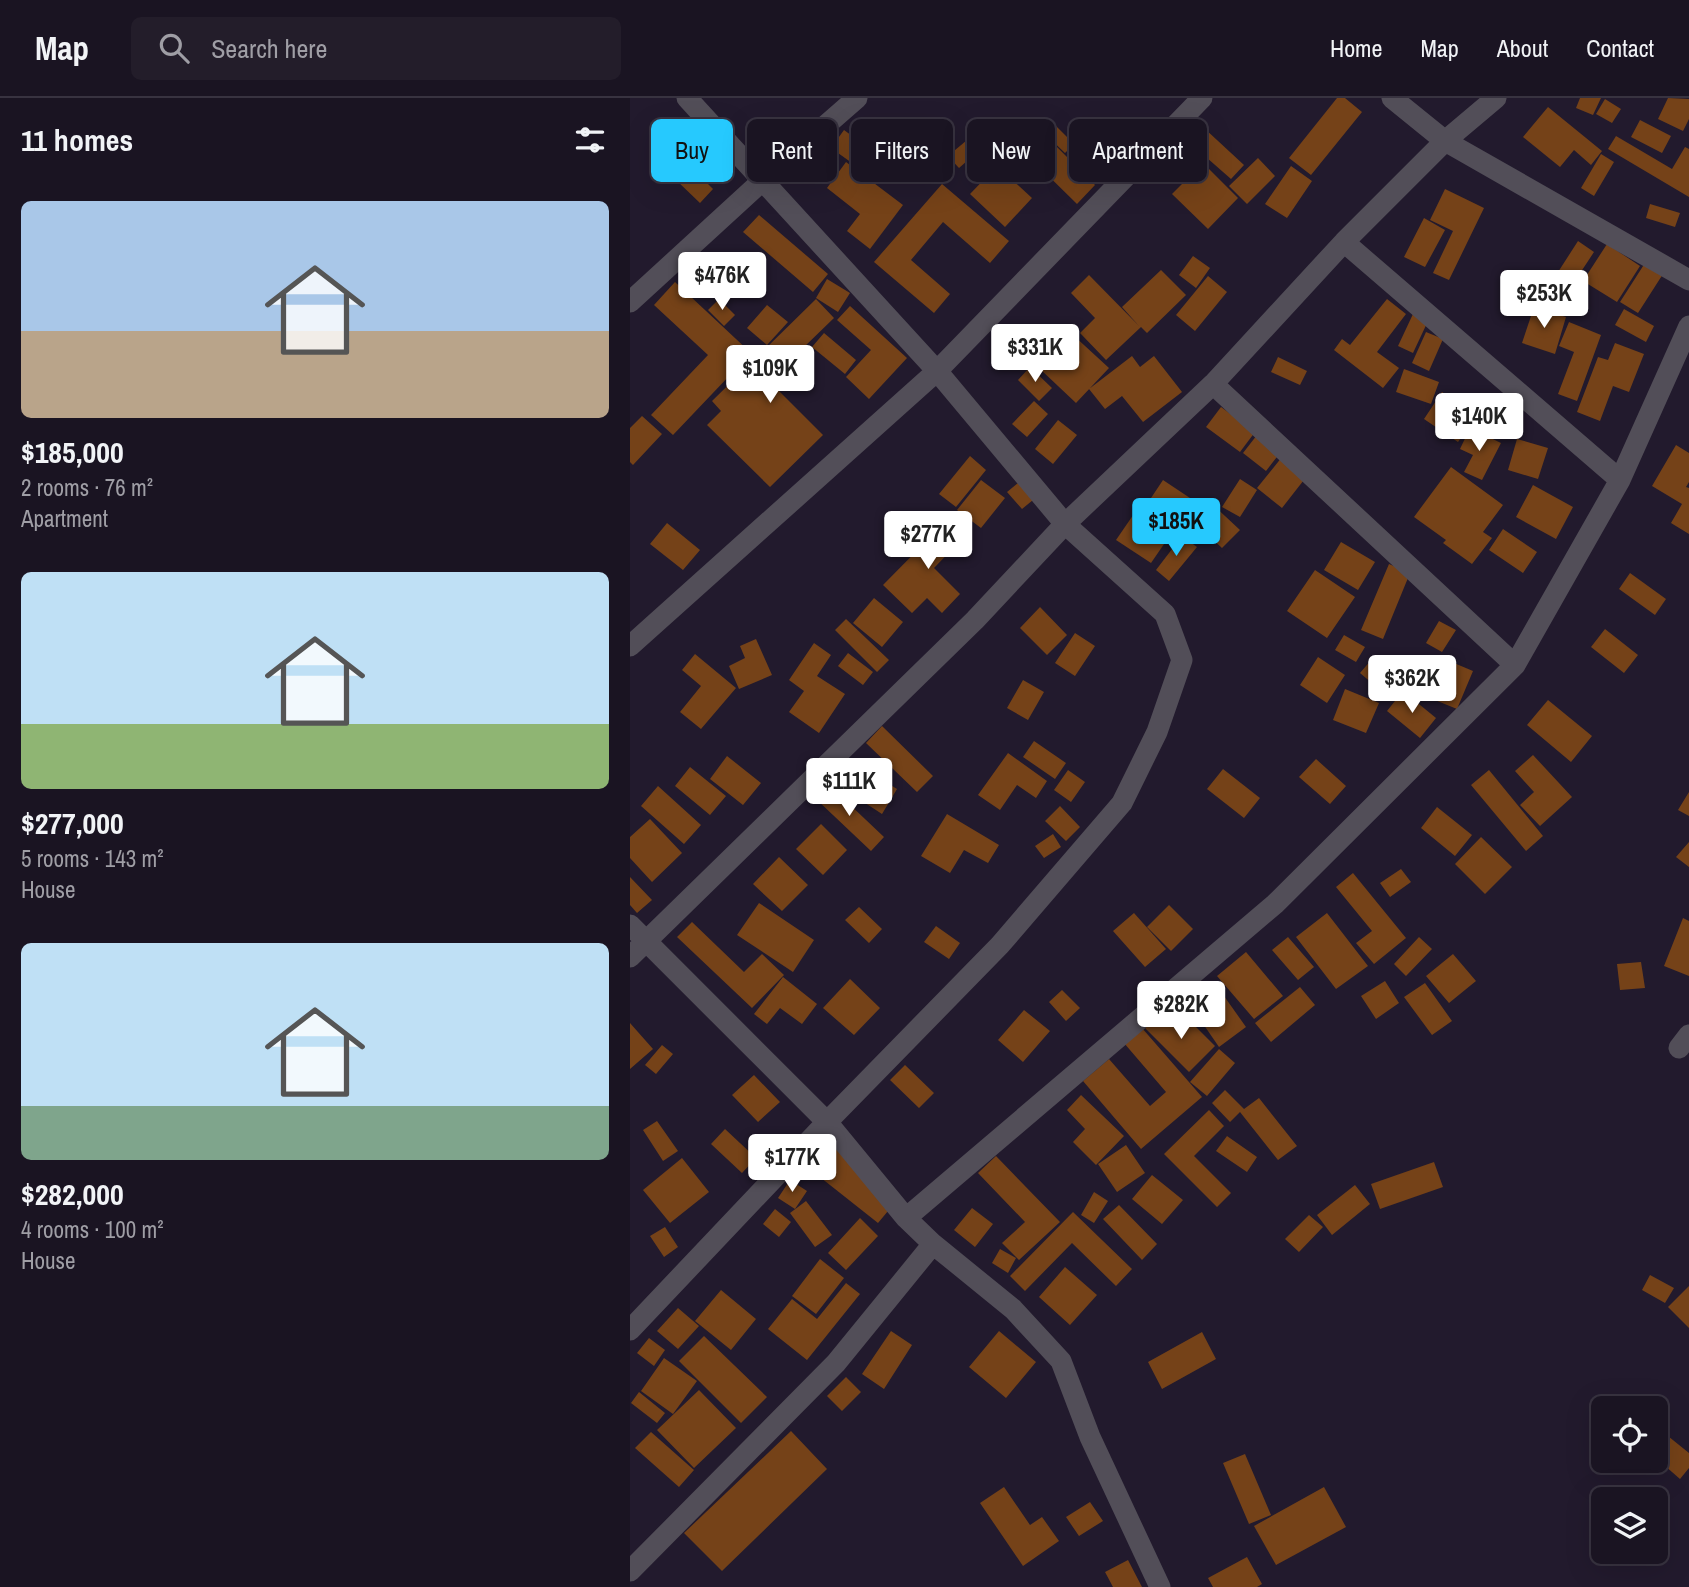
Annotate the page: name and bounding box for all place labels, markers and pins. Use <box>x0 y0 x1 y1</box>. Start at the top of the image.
pin: $476K <box>673 252 771 312</box>
pin: $253K <box>1495 271 1593 330</box>
pin: $331K <box>986 324 1084 384</box>
pin: $109K <box>721 345 819 405</box>
pin: $140K <box>1430 394 1528 453</box>
pin: $185K <box>1127 498 1225 558</box>
pin: $277K <box>879 512 977 571</box>
pin: $362K <box>1363 656 1461 715</box>
pin: $111K <box>800 758 898 818</box>
pin: $282K <box>1132 982 1230 1041</box>
pin: $177K <box>743 1134 841 1194</box>

